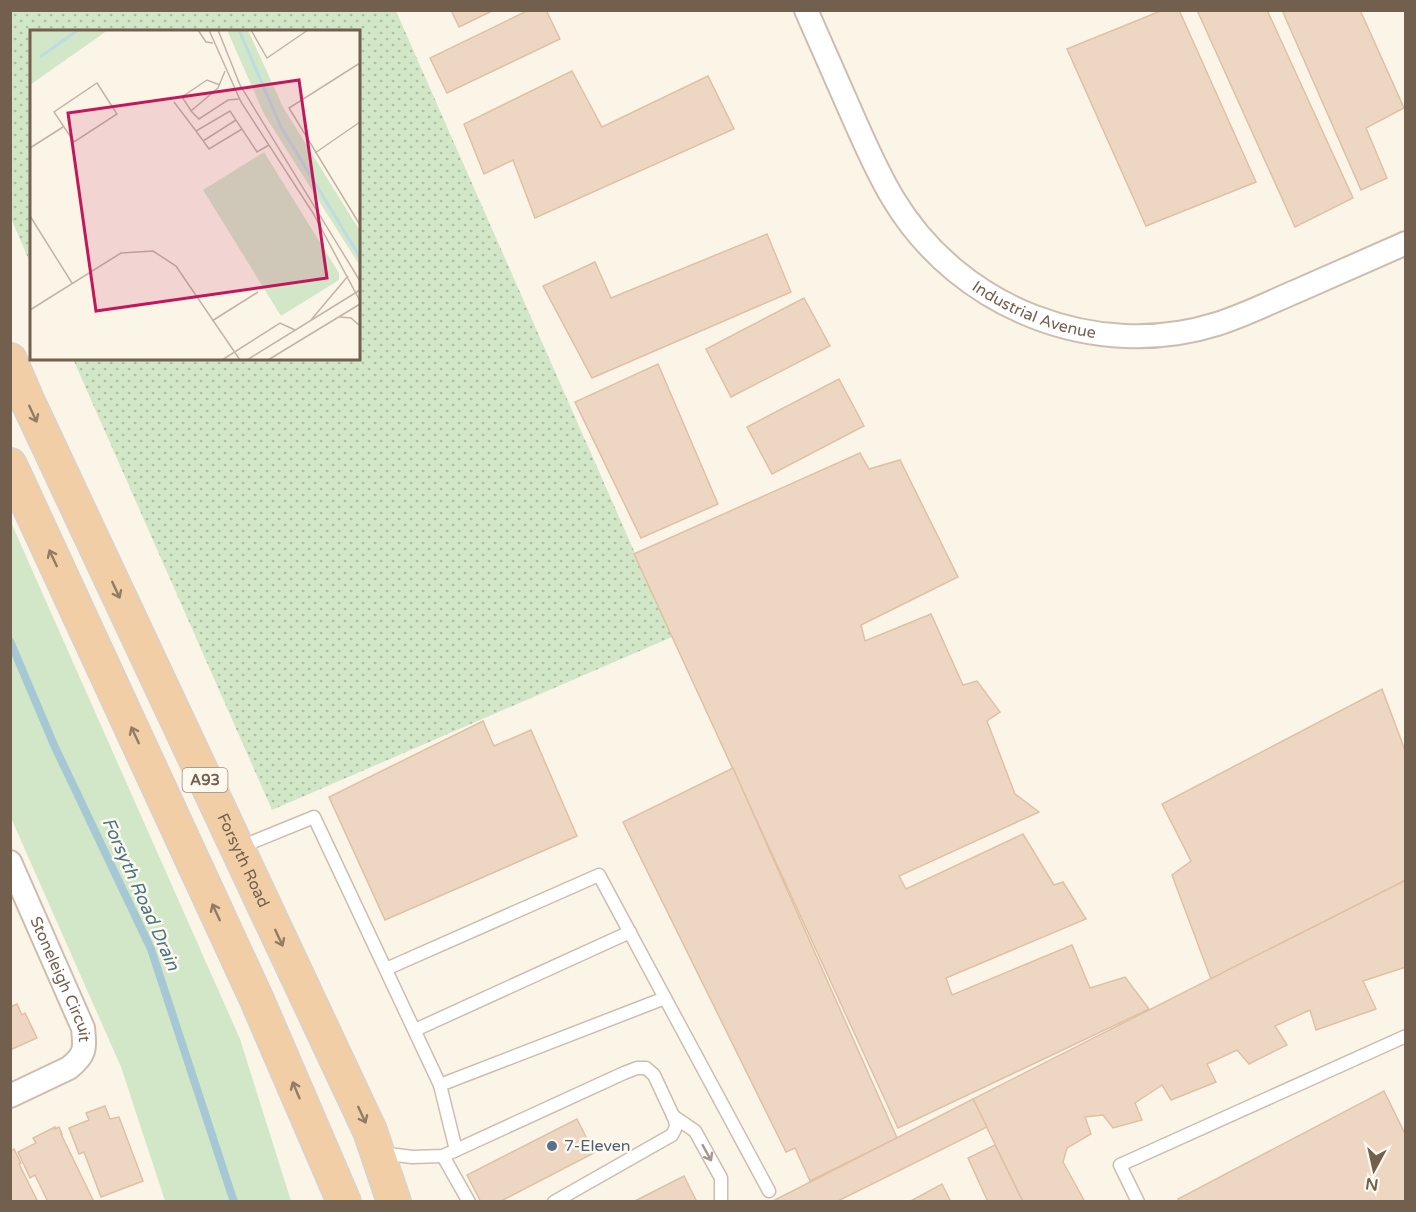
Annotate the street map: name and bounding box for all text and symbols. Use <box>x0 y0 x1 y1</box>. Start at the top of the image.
inset map <box>30 30 360 360</box>
street label: Industrial Avenue <box>968 277 1097 343</box>
one-way arrow <box>28 404 40 422</box>
one-way arrow <box>47 549 58 567</box>
one-way arrow <box>111 581 123 599</box>
one-way arrow <box>128 726 140 744</box>
road number: A93 <box>182 768 228 792</box>
street label: Forsyth Road <box>212 810 274 911</box>
water label: Forsyth Road Drain <box>97 814 185 975</box>
one-way arrow <box>210 903 222 921</box>
street label: Stoneleigh Circuit <box>25 914 94 1043</box>
one-way arrow <box>274 929 285 947</box>
one-way arrow <box>289 1081 300 1099</box>
one-way arrow <box>356 1105 368 1123</box>
place label: 7-Eleven <box>564 1136 631 1156</box>
marker: 7-Eleven <box>545 1139 559 1153</box>
north arrow <box>1344 1140 1404 1200</box>
one-way arrow <box>701 1144 713 1161</box>
text: N <box>1364 1173 1380 1195</box>

